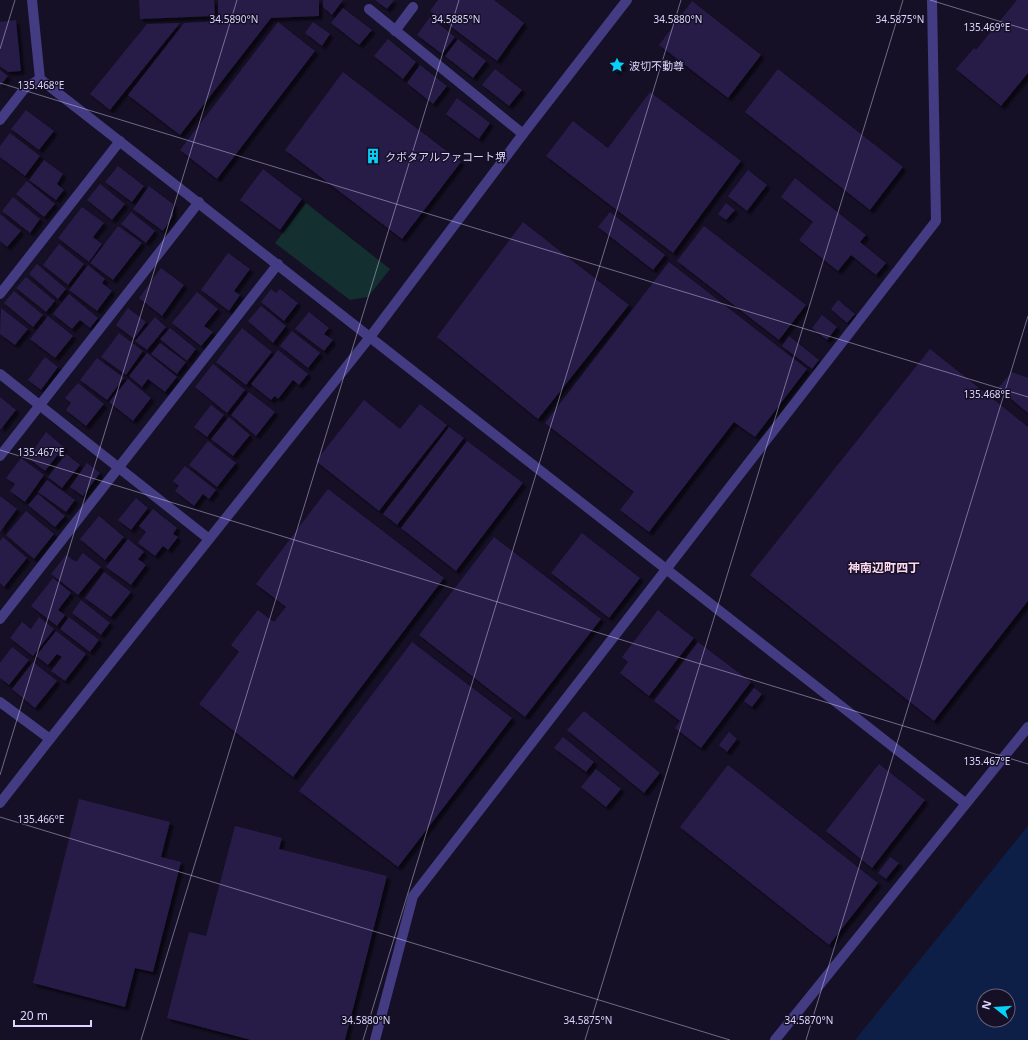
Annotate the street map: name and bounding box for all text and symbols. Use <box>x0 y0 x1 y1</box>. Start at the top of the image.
text: 34.5890°N <box>210 12 258 26</box>
text: 34.5885°N <box>432 12 480 26</box>
text: 34.5880°N <box>654 12 702 26</box>
text: 34.5875°N <box>876 12 924 26</box>
text: 135.469°E <box>964 20 1010 34</box>
place icon: 波切不動尊 <box>608 56 626 74</box>
place label: 波切不動尊 <box>629 58 684 73</box>
text: 135.468°E <box>18 78 64 92</box>
building icon: クボタアルファコート堺 <box>364 147 382 165</box>
place label: クボタアルファコート堺 <box>385 149 506 164</box>
text: 135.468°E <box>964 387 1010 401</box>
text: 135.467°E <box>18 445 64 459</box>
district label: 神南辺町四丁 <box>848 559 920 576</box>
text: 135.467°E <box>964 754 1010 768</box>
text: 135.466°E <box>18 812 64 826</box>
north arrow <box>976 988 1016 1028</box>
text: N <box>977 998 994 1011</box>
scale bar <box>14 1002 91 1028</box>
text: 20 m <box>20 1007 48 1024</box>
text: 34.5880°N <box>342 1013 390 1027</box>
text: 34.5875°N <box>564 1013 612 1027</box>
text: 34.5870°N <box>785 1013 833 1027</box>

